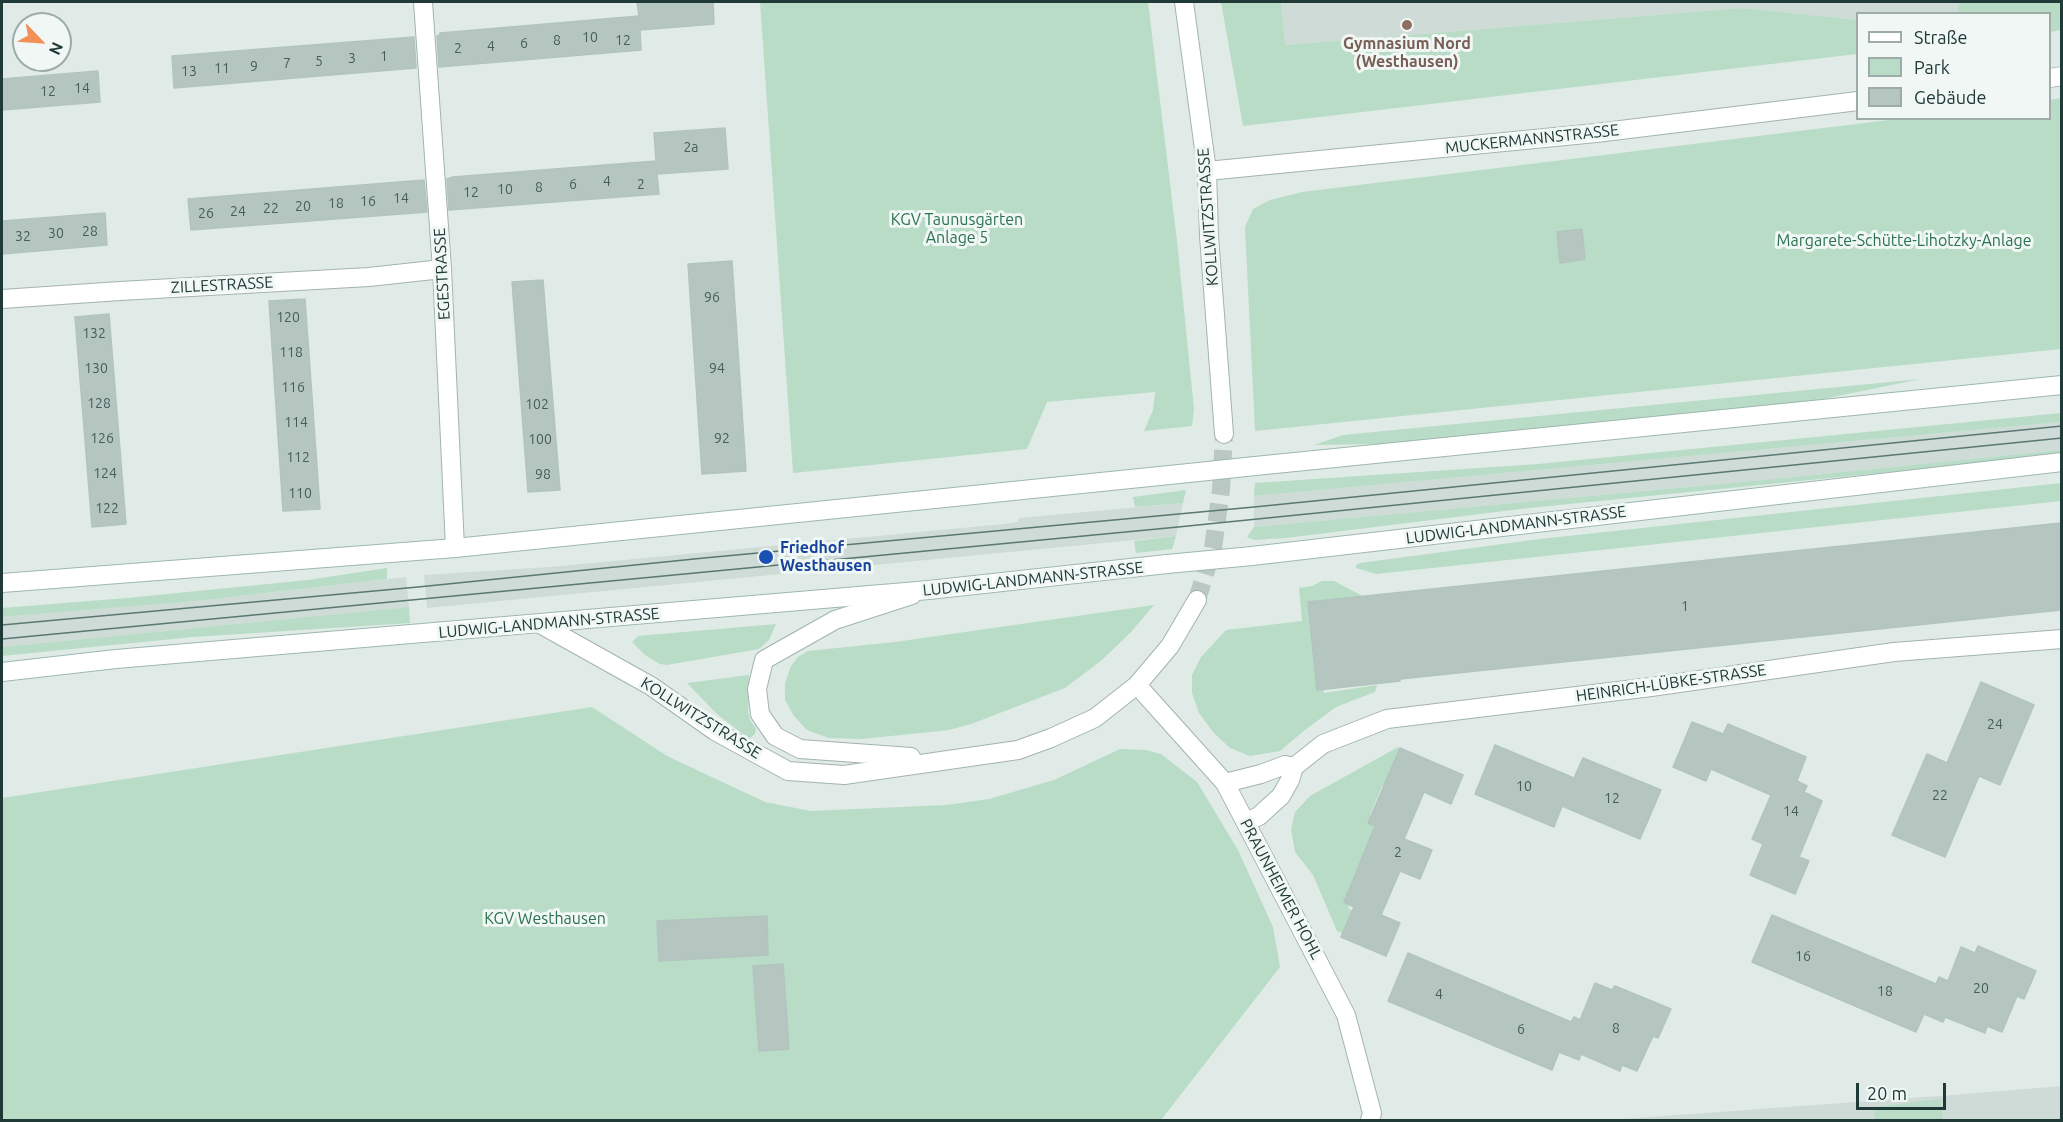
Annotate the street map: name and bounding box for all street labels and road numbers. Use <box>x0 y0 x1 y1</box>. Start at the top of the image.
street label: MUCKERMANNSTRASSE <box>1444 120 1620 158</box>
street label: KOLLWITZSTRASSE <box>1194 147 1222 287</box>
street label: EGESTRASSE <box>430 227 454 321</box>
street label: ZILLESTRASSE <box>170 273 274 297</box>
street label: LUDWIG-LANDMANN-STRASSE <box>1405 502 1627 548</box>
street label: LUDWIG-LANDMANN-STRASSE <box>922 558 1144 600</box>
street label: LUDWIG-LANDMANN-STRASSE <box>438 604 660 642</box>
street label: HEINRICH-LÜBKE-STRASSE <box>1575 660 1767 706</box>
street label: KOLLWITZSTRASSE <box>637 673 765 763</box>
street label: PRAUNHEIMER HOHL <box>1236 815 1326 963</box>

